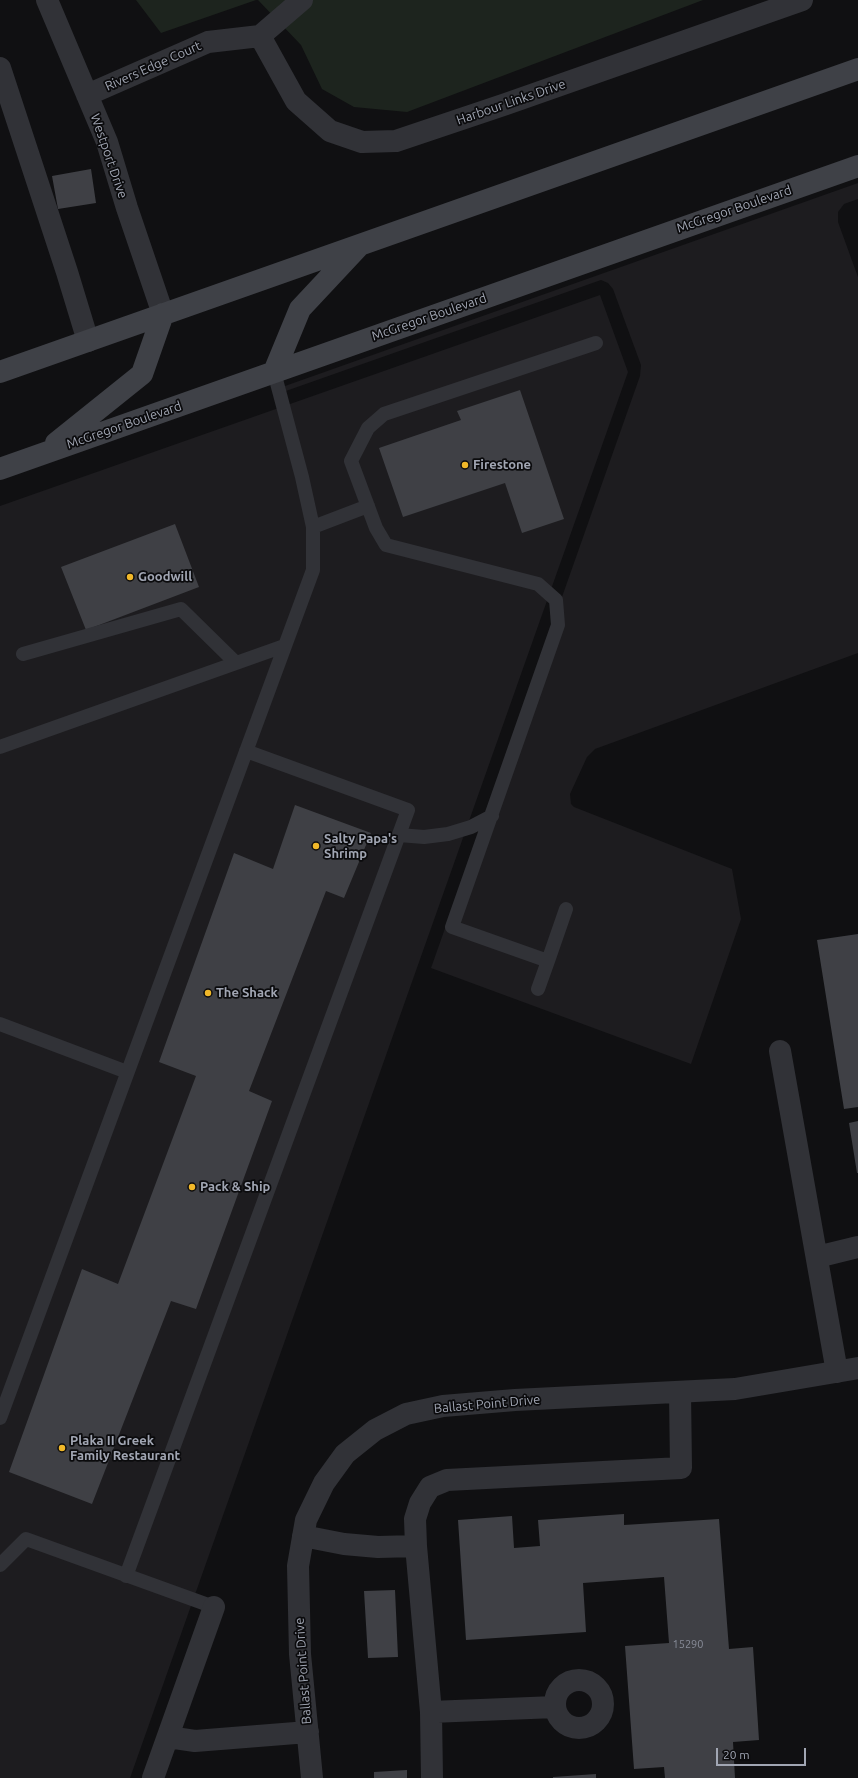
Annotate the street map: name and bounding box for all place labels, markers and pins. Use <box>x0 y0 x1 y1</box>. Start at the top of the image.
place label: Firestone <box>473 457 531 473</box>
marker: Firestone <box>460 460 470 470</box>
place label: Goodwill <box>138 569 192 585</box>
marker: Goodwill <box>125 572 135 582</box>
place label: Salty Papa's Shrimp <box>324 831 397 862</box>
marker: Salty Papa's Shrimp <box>311 841 321 851</box>
place label: The Shack <box>216 985 278 1001</box>
marker: The Shack <box>203 988 213 998</box>
place label: Pack & Ship <box>200 1179 270 1195</box>
marker: Pack & Ship <box>187 1182 197 1192</box>
place label: Plaka II Greek Family Restaurant <box>70 1433 180 1464</box>
marker: Plaka II Greek Family Restaurant <box>57 1443 67 1453</box>

